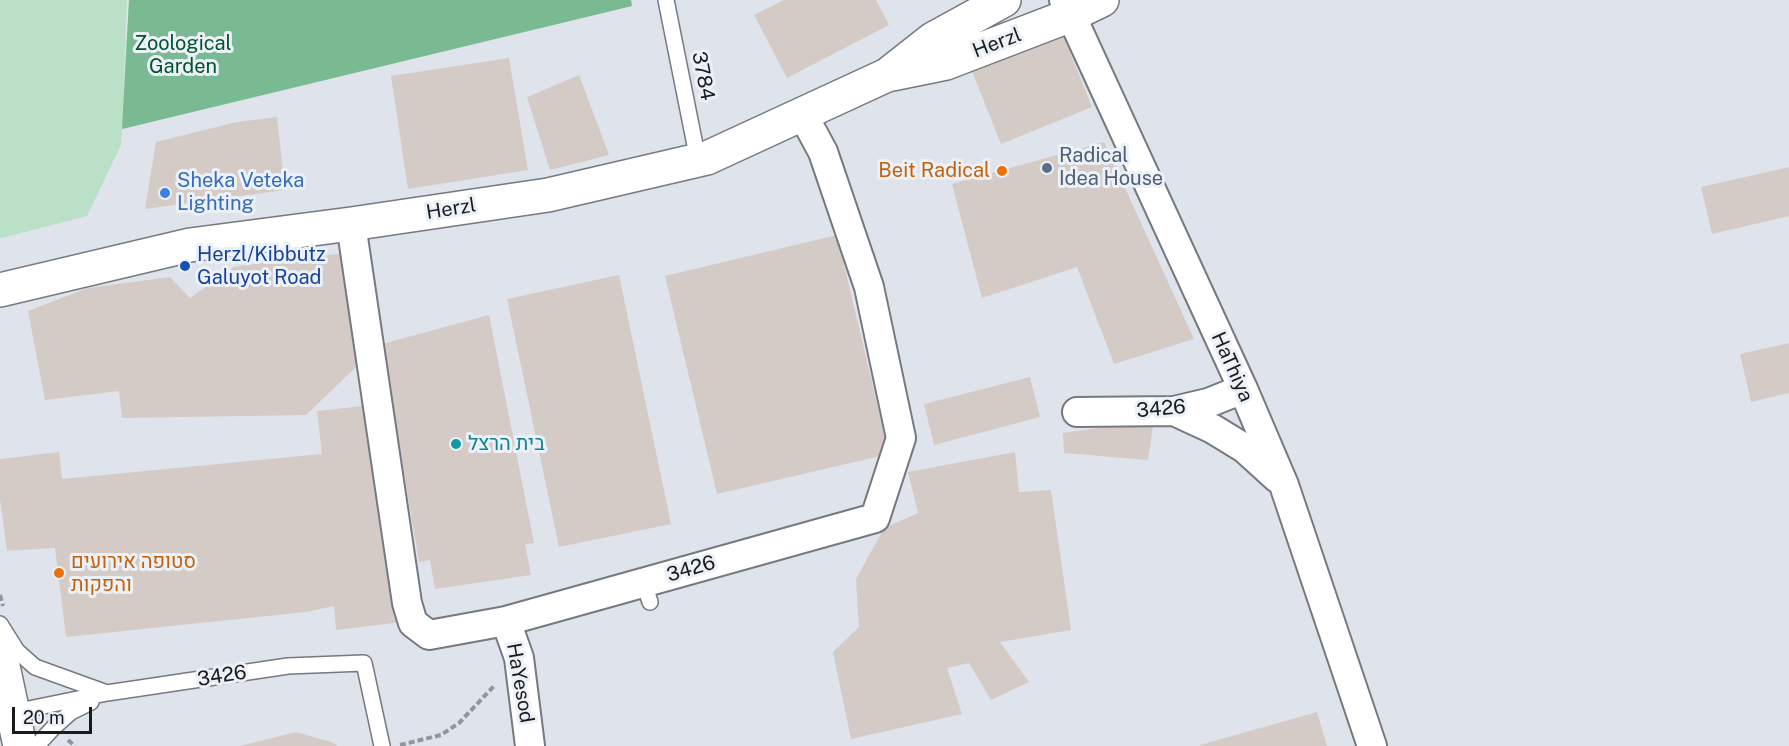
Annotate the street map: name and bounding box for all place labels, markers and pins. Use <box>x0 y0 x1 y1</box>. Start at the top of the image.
place label: Radical Idea House <box>1059 144 1163 191</box>
place label: Beit Radical <box>878 159 990 183</box>
marker: Radical Idea House <box>1040 161 1054 175</box>
marker: Beit Radical <box>995 164 1009 178</box>
place label: Sheka Veteka Lighting <box>177 169 304 216</box>
marker: Sheka Veteka Lighting <box>158 186 172 200</box>
place label: Herzl/Kibbutz Galuyot Road <box>197 243 326 290</box>
marker: Herzl/Kibbutz Galuyot Road <box>178 259 192 273</box>
place label: בית הרצל <box>468 432 545 456</box>
marker: בית הרצל <box>449 437 463 451</box>
place label: סטופה אירועים והפקות <box>71 550 196 597</box>
marker: סטופה אירועים והפקות <box>52 566 66 580</box>

